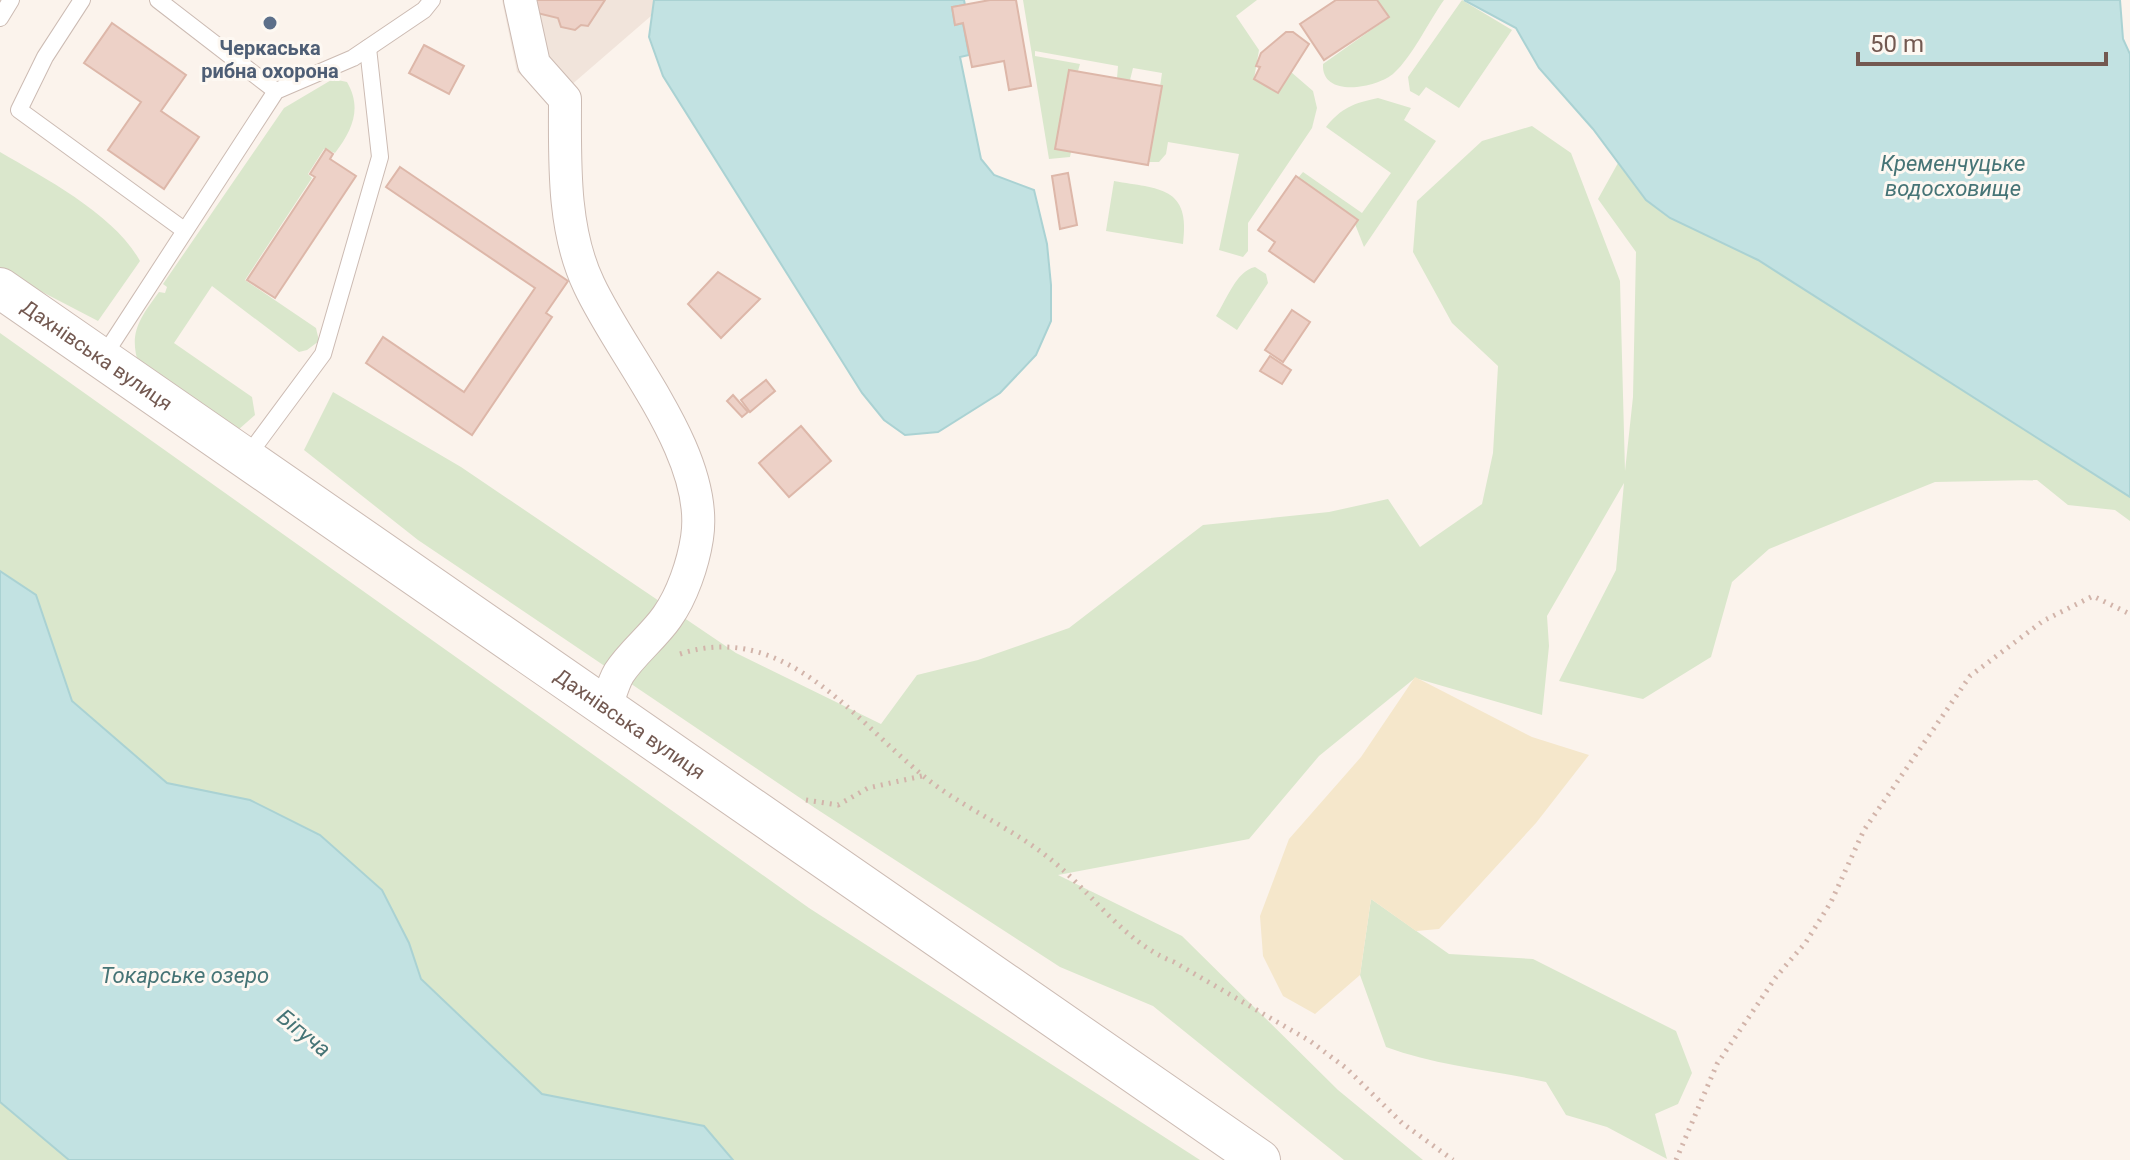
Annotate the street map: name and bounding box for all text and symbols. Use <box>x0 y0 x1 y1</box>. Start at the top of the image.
marker: Черкаська рибна охорона <box>261 14 279 32</box>
scale bar <box>1858 16 2106 66</box>
text: 50 m <box>1870 30 1924 58</box>
place label: Черкаська рибна охорона <box>201 36 339 83</box>
water label: Кременчуцьке водосховище <box>1881 151 2025 201</box>
street label: Дахнівська вулиця <box>17 295 177 416</box>
street label: Дахнівська вулиця <box>550 663 710 784</box>
water label: Токарське озеро <box>101 963 269 988</box>
water label: Бігуча <box>272 1004 336 1062</box>

